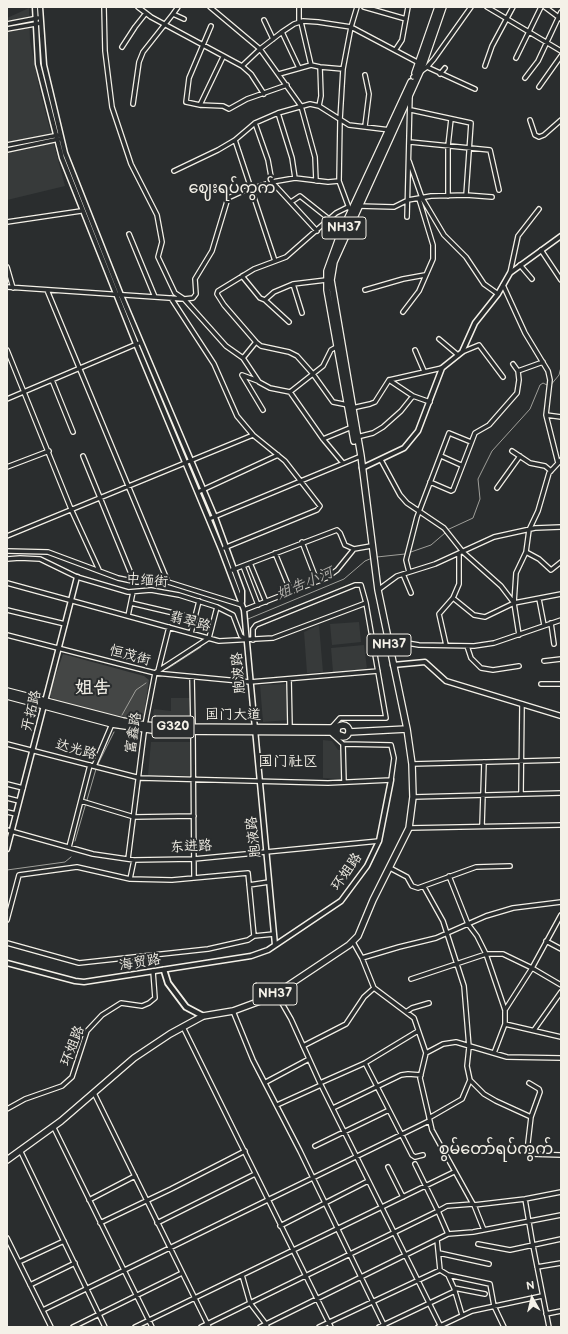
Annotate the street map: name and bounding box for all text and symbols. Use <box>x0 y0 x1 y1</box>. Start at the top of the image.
district label: ဈေးရပ်ကွက် <box>188 179 276 199</box>
road number: NH37 <box>322 217 366 239</box>
water label: 姐告小河 <box>274 564 336 604</box>
street label: 中缅街 <box>125 571 169 591</box>
street label: 翡翠路 <box>168 608 212 636</box>
road number: NH37 <box>367 634 411 656</box>
street label: 恒茂街 <box>108 642 152 670</box>
street label: 胞波路 <box>229 651 249 695</box>
district label: 姐告 <box>75 677 111 699</box>
street label: 开拓路 <box>19 689 45 733</box>
street label: 国门大道 <box>205 707 261 723</box>
street label: 富鑫路 <box>123 711 145 755</box>
road number: G320 <box>152 716 194 738</box>
street label: 达光路 <box>54 736 98 764</box>
district label: 国门社区 <box>258 753 318 771</box>
street label: 胞液路 <box>243 815 265 859</box>
street label: 东进路 <box>170 838 212 856</box>
street label: 环姐路 <box>328 850 366 894</box>
street label: 海贸路 <box>118 951 162 975</box>
road number: NH37 <box>253 983 297 1005</box>
street label: 环姐路 <box>57 1023 89 1069</box>
district label: စွမ်တော်ရပ်ကွက် <box>439 1140 553 1160</box>
north arrow <box>512 1278 552 1318</box>
text: N <box>525 1279 535 1293</box>

